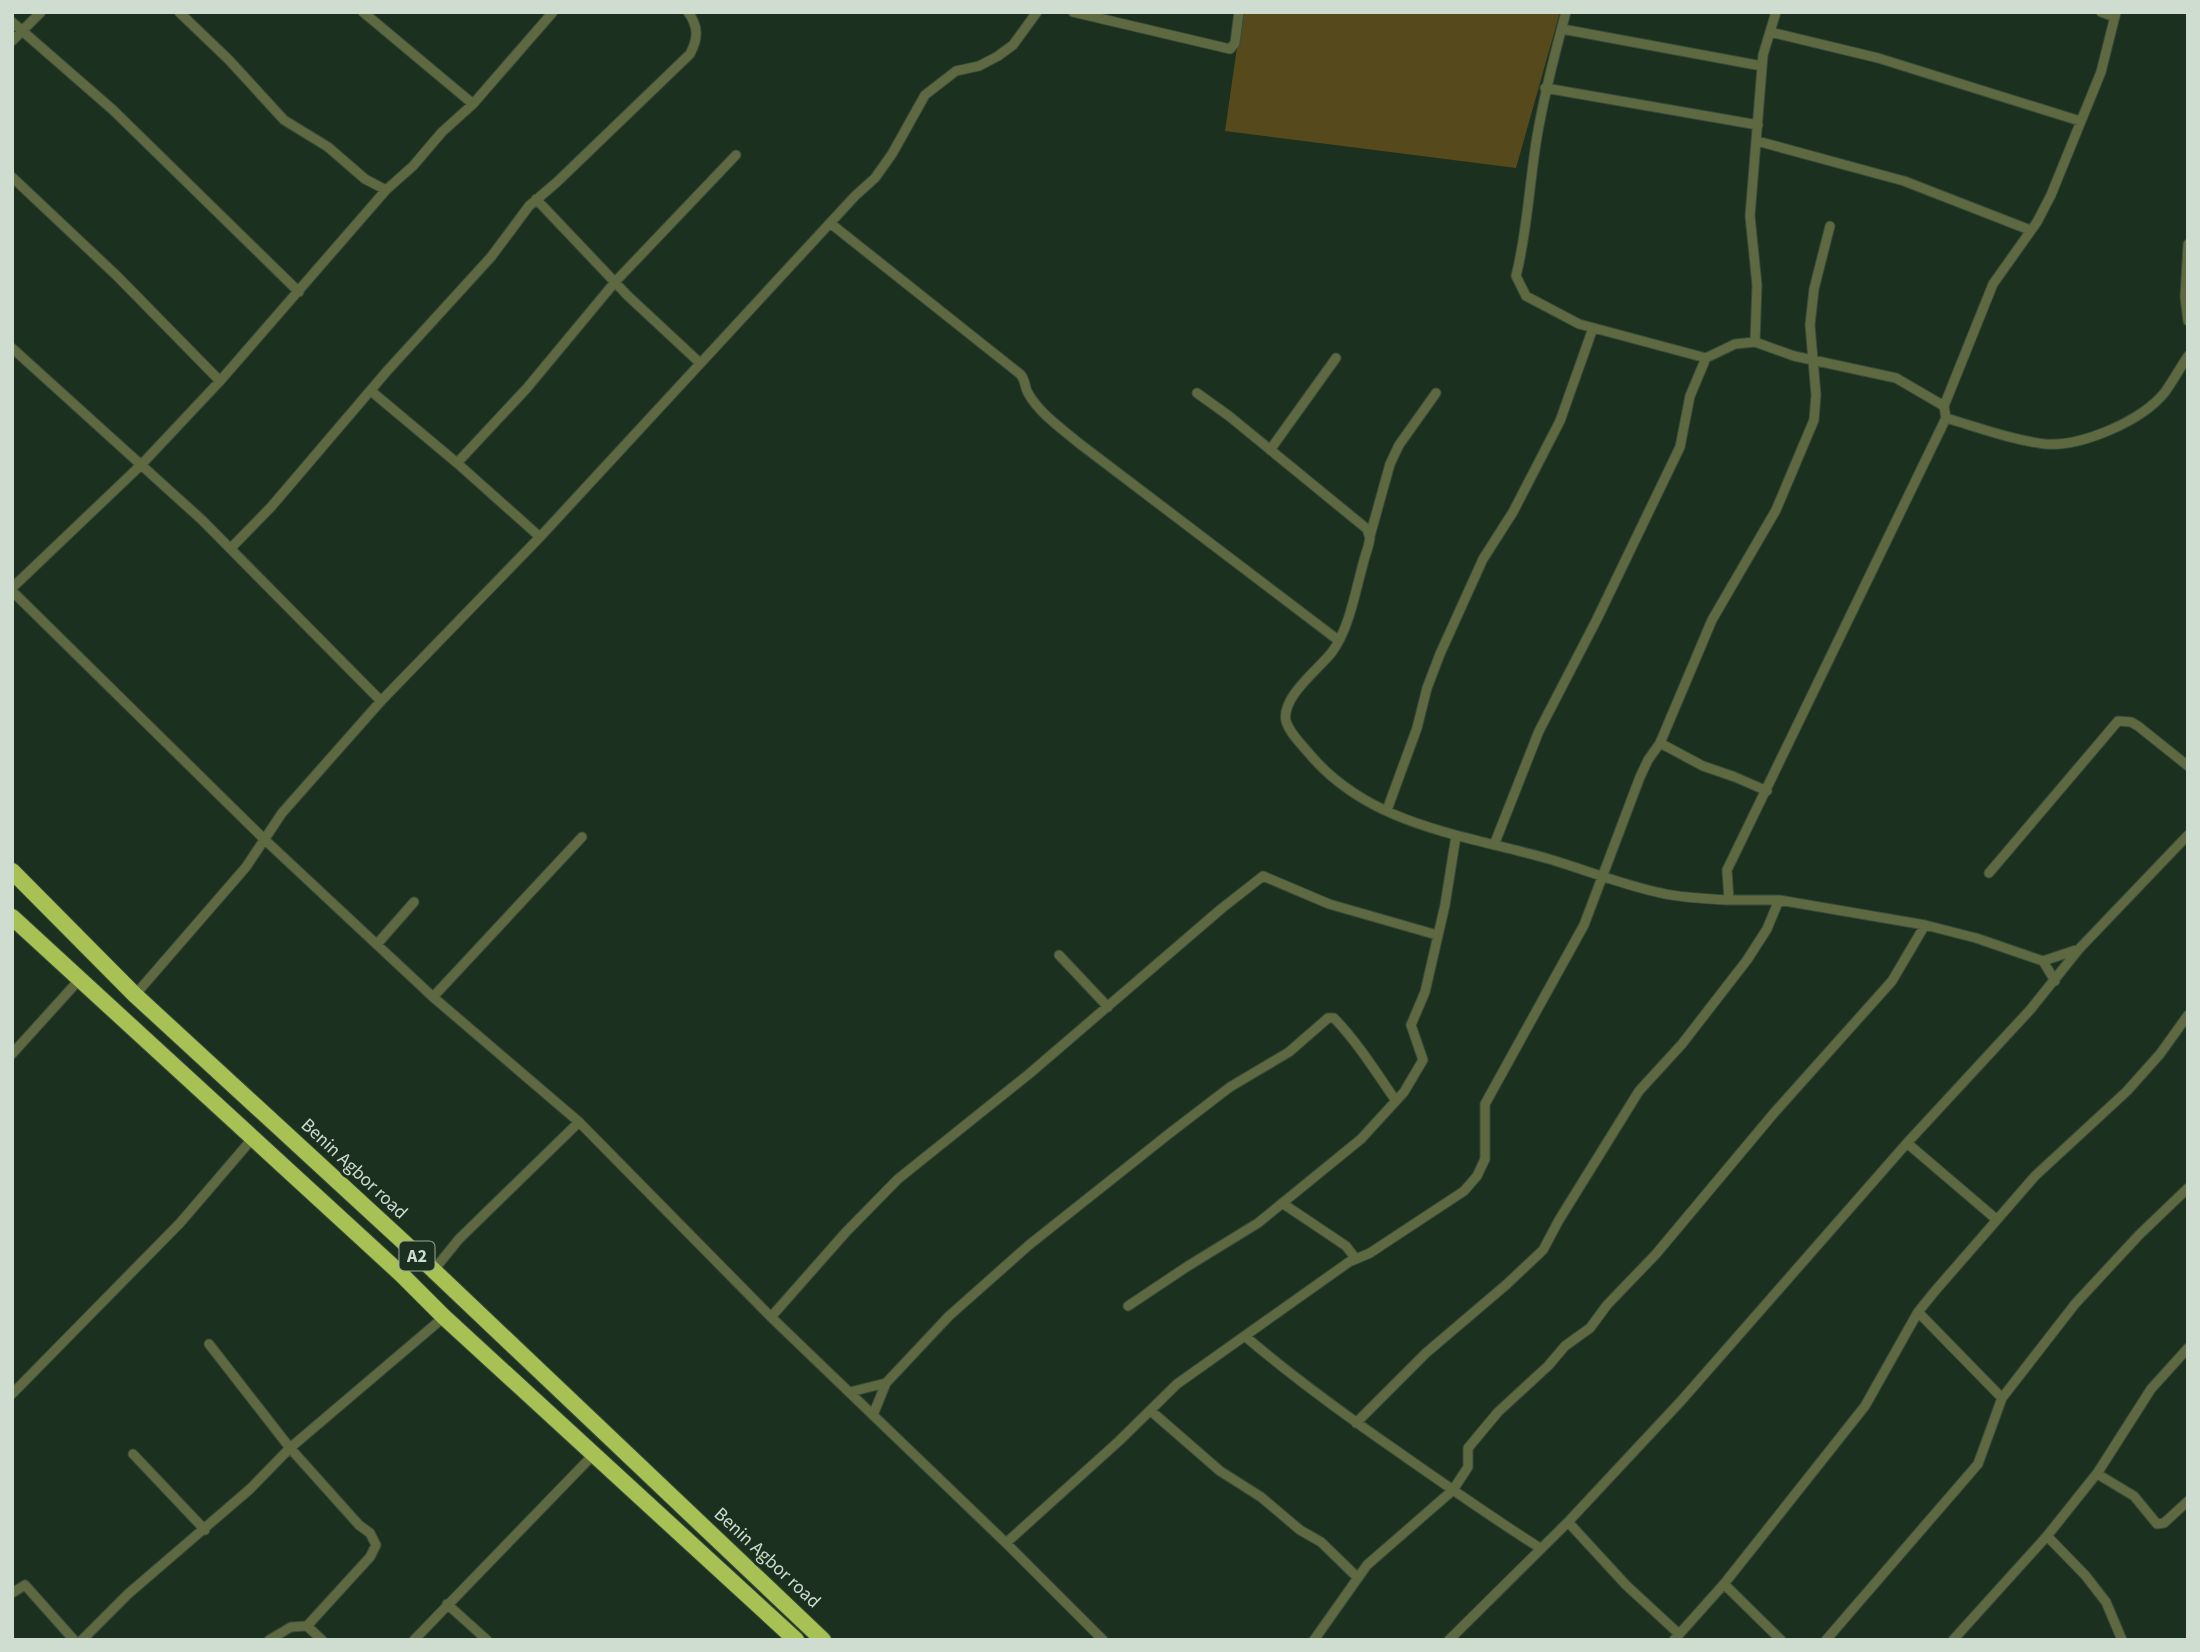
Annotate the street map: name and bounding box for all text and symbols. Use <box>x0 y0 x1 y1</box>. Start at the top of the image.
street label: Benin Agbor road <box>295 1112 413 1226</box>
road number: A2 <box>400 1241 434 1270</box>
street label: Benin Agbor road <box>708 1501 826 1615</box>

